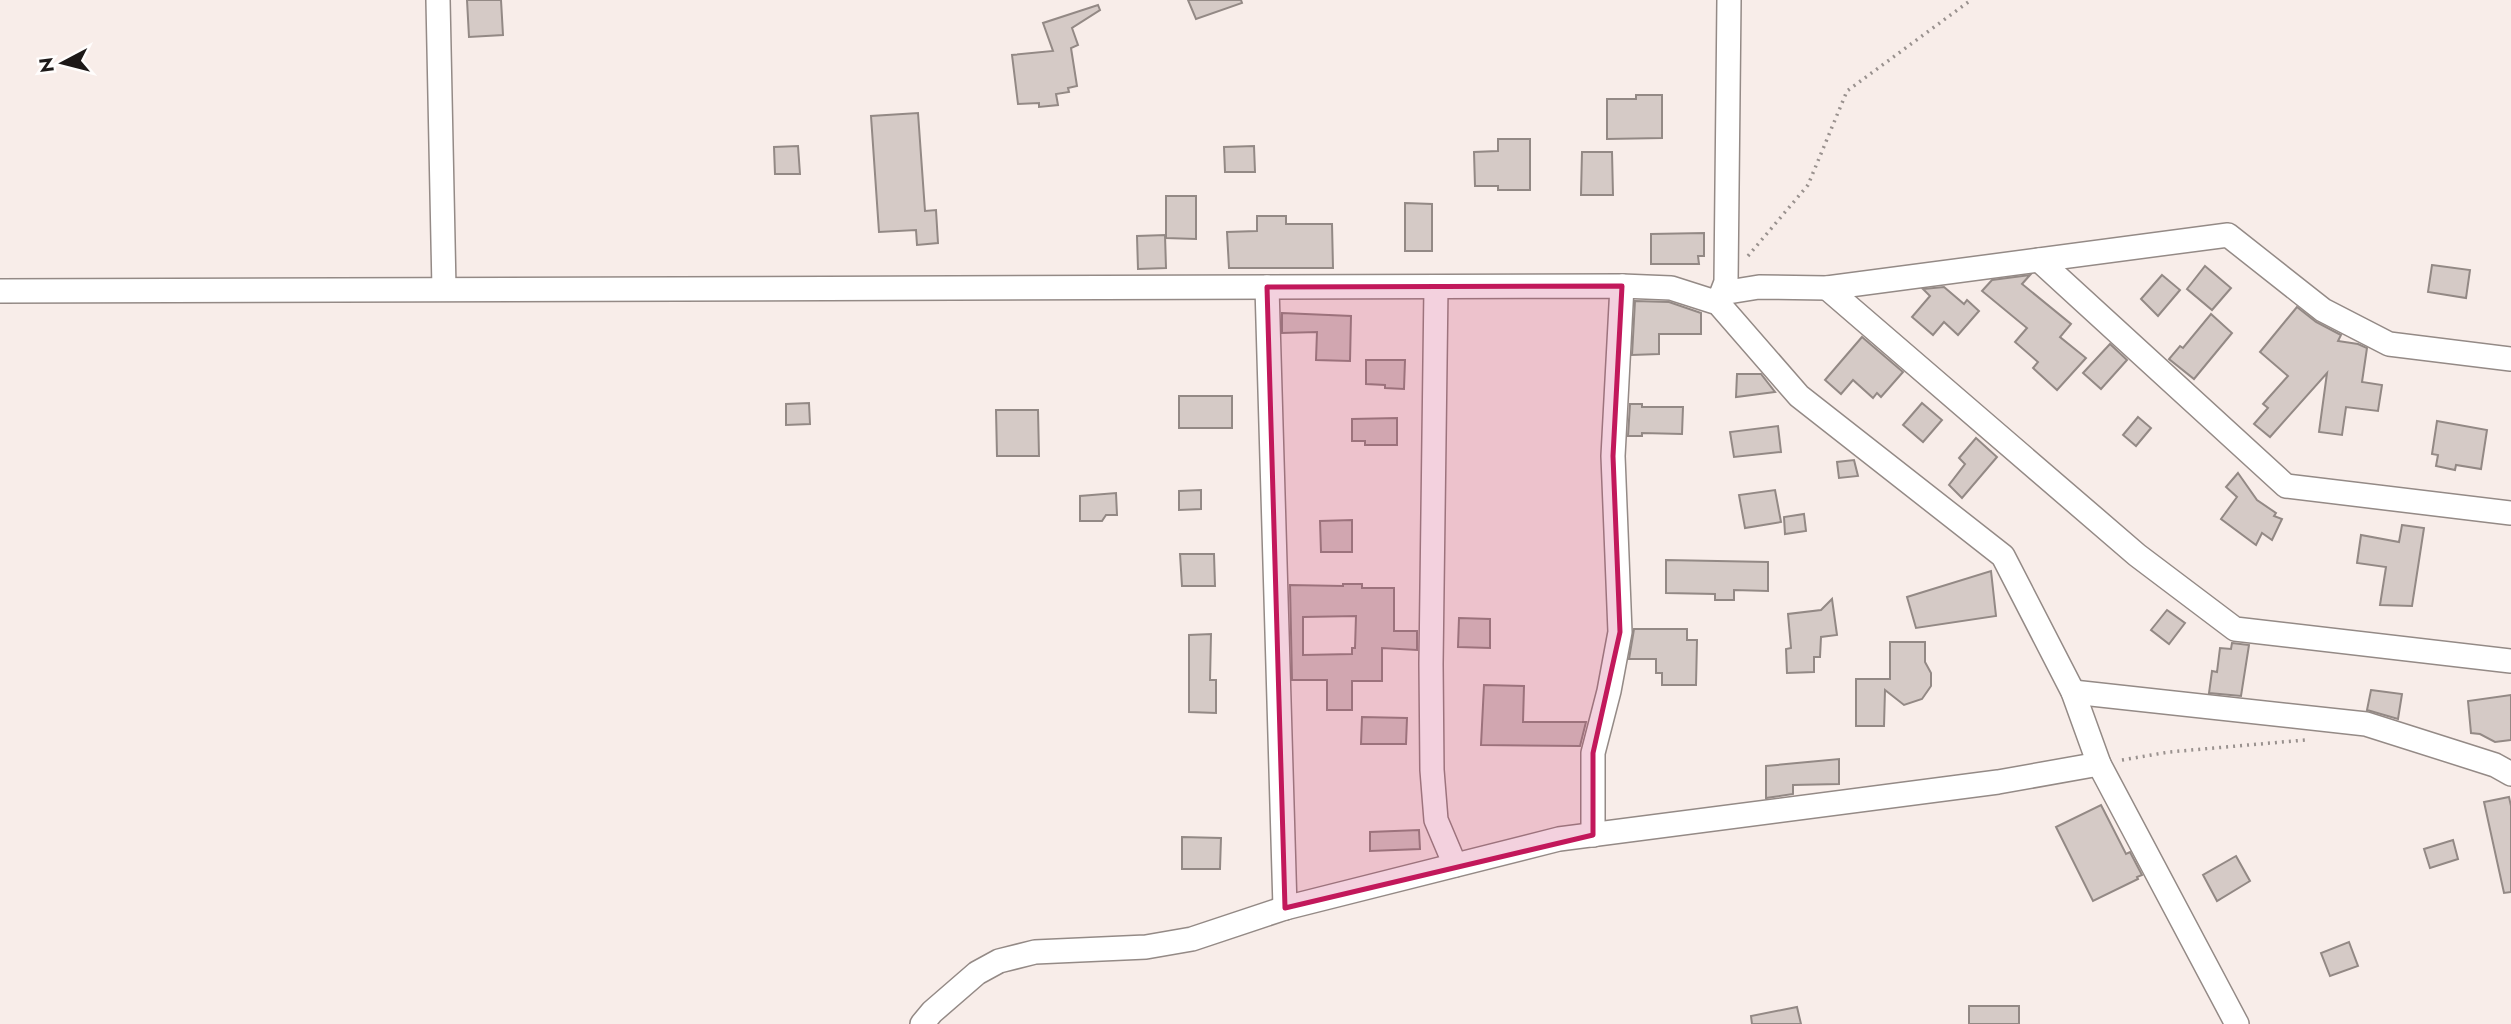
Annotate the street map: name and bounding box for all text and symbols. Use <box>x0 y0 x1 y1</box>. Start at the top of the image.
north arrow <box>28 28 98 98</box>
text: N <box>32 56 61 74</box>

